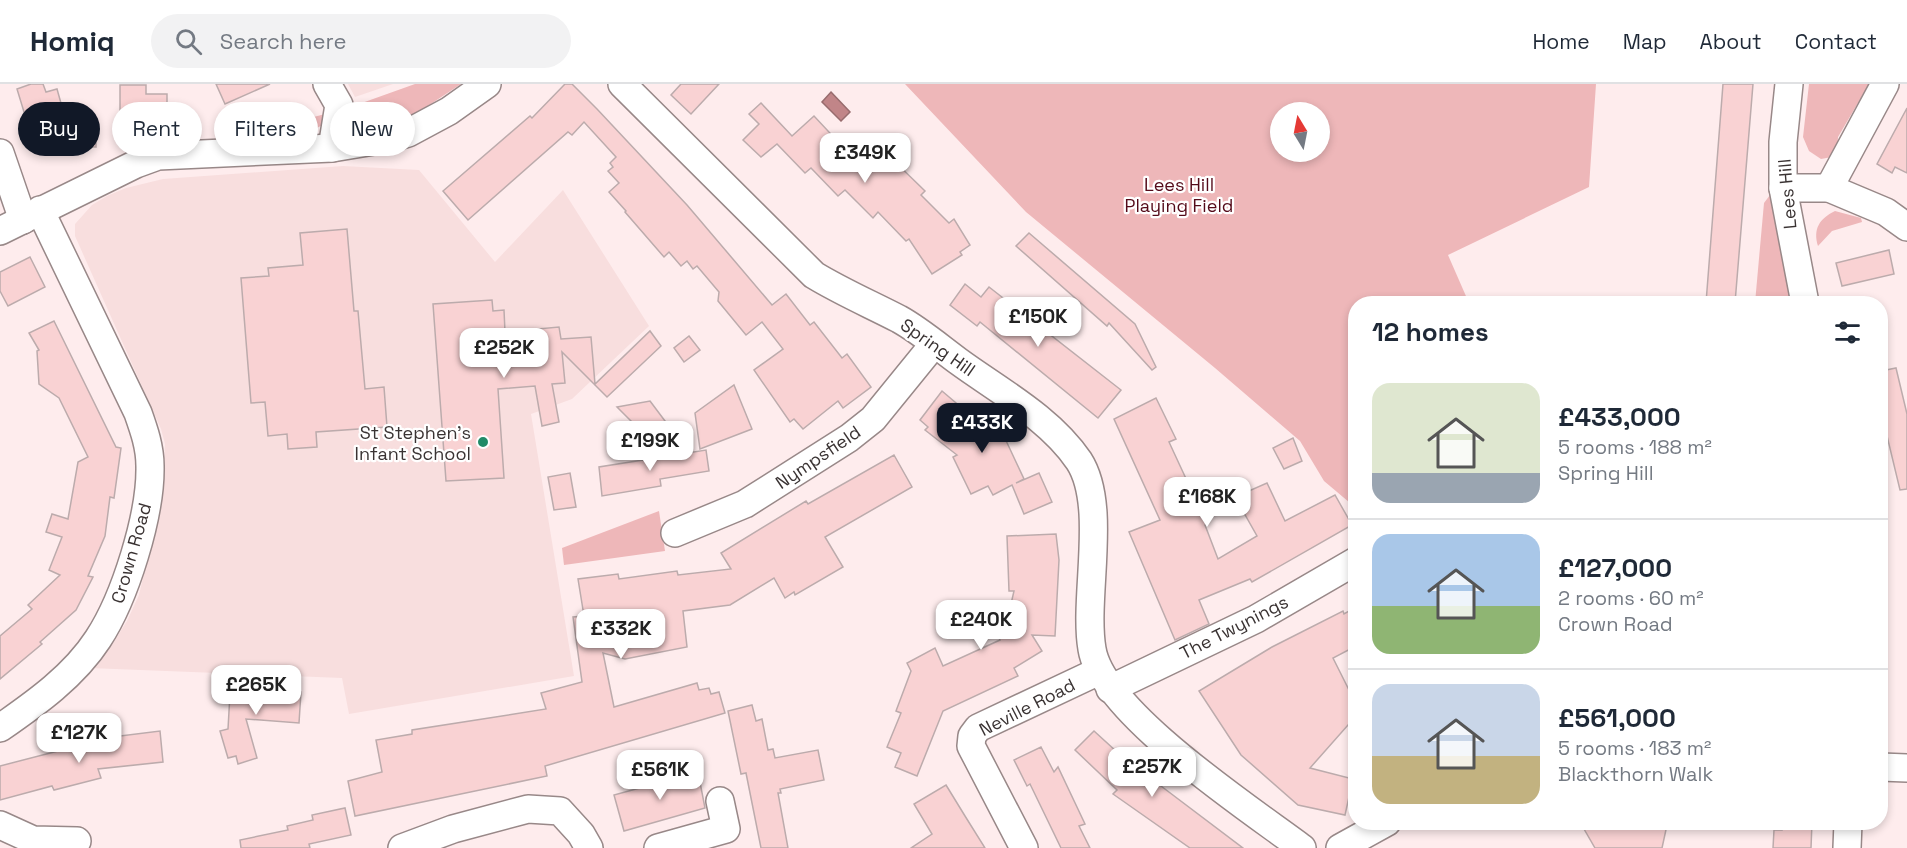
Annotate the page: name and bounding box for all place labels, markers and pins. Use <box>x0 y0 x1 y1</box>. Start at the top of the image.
pin: £349K <box>823 133 907 184</box>
pin: £150K <box>996 297 1080 348</box>
pin: £252K <box>462 328 546 379</box>
pin: £433K <box>940 403 1024 454</box>
place label: St Stephen's Infant School <box>355 421 471 465</box>
pin: £199K <box>608 421 692 472</box>
marker: St Stephen's Infant School <box>476 435 490 449</box>
pin: £168K <box>1165 477 1249 528</box>
pin: £240K <box>939 600 1023 651</box>
pin: £332K <box>579 609 663 660</box>
pin: £265K <box>214 665 298 716</box>
pin: £127K <box>37 713 121 764</box>
pin: £257K <box>1110 747 1194 798</box>
pin: £561K <box>618 750 702 801</box>

